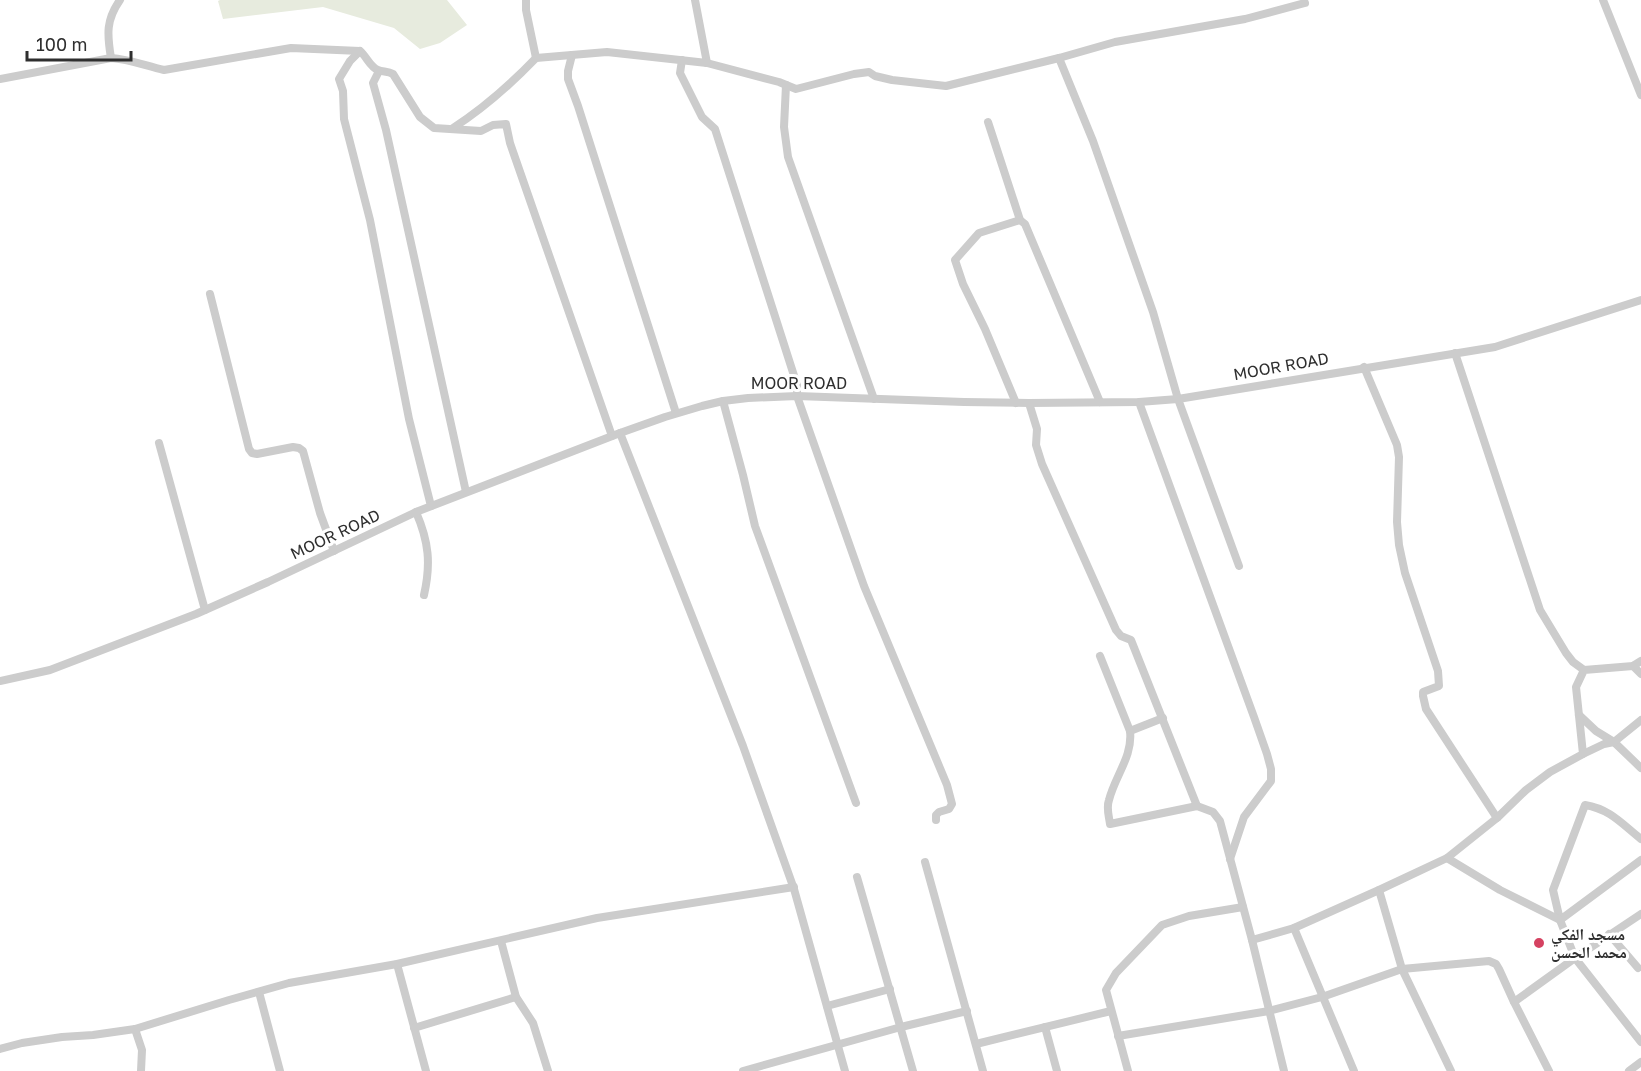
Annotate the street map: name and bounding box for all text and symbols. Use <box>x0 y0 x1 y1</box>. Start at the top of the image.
scale bar <box>27 24 130 62</box>
text: 100 m <box>36 33 87 55</box>
street label: MOOR ROAD <box>1232 348 1330 384</box>
street label: MOOR ROAD <box>751 373 847 393</box>
street label: MOOR ROAD <box>287 505 383 563</box>
place label: مسجد الفكي محمد الحسن <box>1551 924 1627 962</box>
marker: مسجد الفكي محمد الحسن <box>1532 936 1546 950</box>

